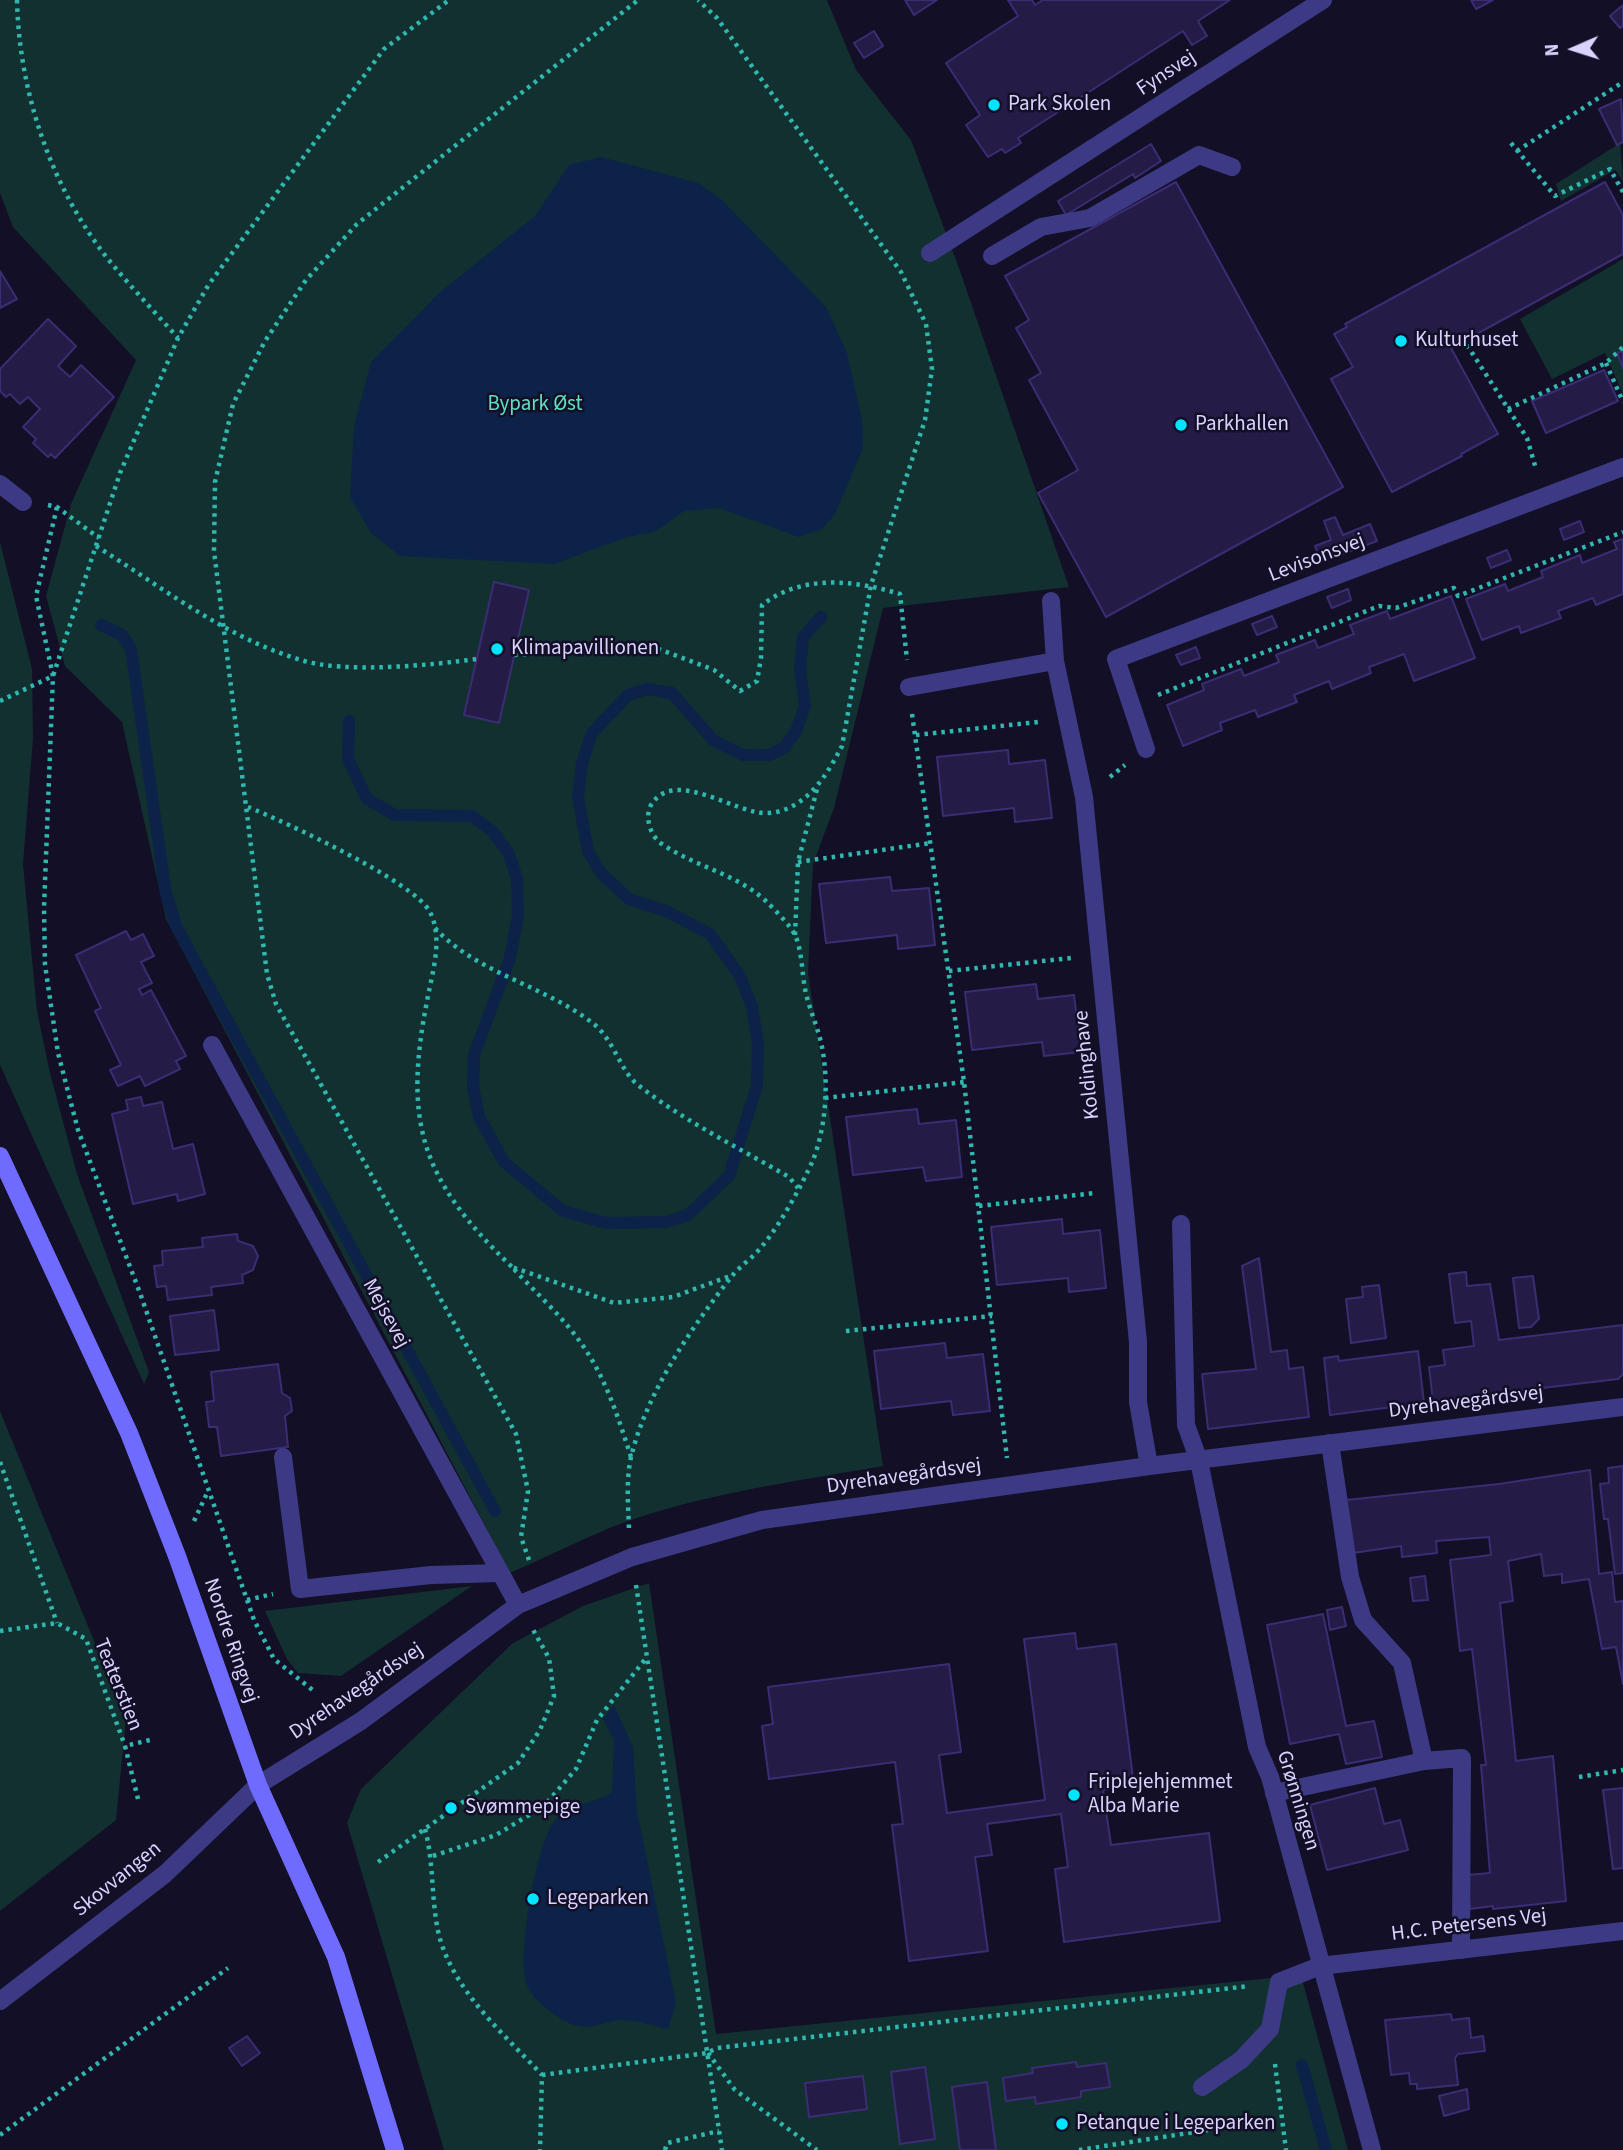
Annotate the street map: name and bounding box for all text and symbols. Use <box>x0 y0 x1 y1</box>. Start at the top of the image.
north arrow <box>1539 14 1609 84</box>
text: N <box>1539 43 1566 57</box>
street label: Fynsvej <box>1133 46 1201 102</box>
place label: Park Skolen <box>1008 92 1111 118</box>
marker: Park Skolen <box>986 97 1002 113</box>
place label: Kulturhuset <box>1415 328 1518 354</box>
marker: Kulturhuset <box>1393 333 1409 349</box>
park label: Bypark Øst <box>487 392 583 418</box>
place label: Parkhallen <box>1195 412 1289 438</box>
marker: Parkhallen <box>1173 417 1189 433</box>
street label: Levisonsvej <box>1265 529 1369 589</box>
place label: Klimapavillionen <box>511 636 659 662</box>
marker: Klimapavillionen <box>489 641 505 657</box>
street label: Koldinghave <box>1070 1009 1106 1121</box>
street label: Mejsevej <box>356 1275 414 1353</box>
street label: Dyrehavegårdsvej <box>1387 1381 1545 1425</box>
street label: Dyrehavegårdsvej <box>825 1454 983 1500</box>
street label: Nordre Ringvej <box>197 1576 263 1706</box>
street label: Teaterstien <box>87 1635 147 1735</box>
street label: Dyrehavegårdsvej <box>285 1638 429 1746</box>
street label: Grønningen <box>1270 1748 1324 1854</box>
place label: Friplejehjemmet Alba Marie <box>1088 1770 1233 1820</box>
marker: Friplejehjemmet Alba Marie <box>1066 1787 1082 1803</box>
place label: Svømmepige <box>465 1795 580 1821</box>
marker: Svømmepige <box>443 1800 459 1816</box>
street label: Skovvangen <box>69 1837 167 1923</box>
place label: Legeparken <box>547 1886 649 1912</box>
marker: Legeparken <box>525 1891 541 1907</box>
street label: H.C. Petersens Vej <box>1390 1904 1548 1948</box>
place label: Petanque i Legeparken <box>1076 2111 1275 2137</box>
marker: Petanque i Legeparken <box>1054 2116 1070 2132</box>

